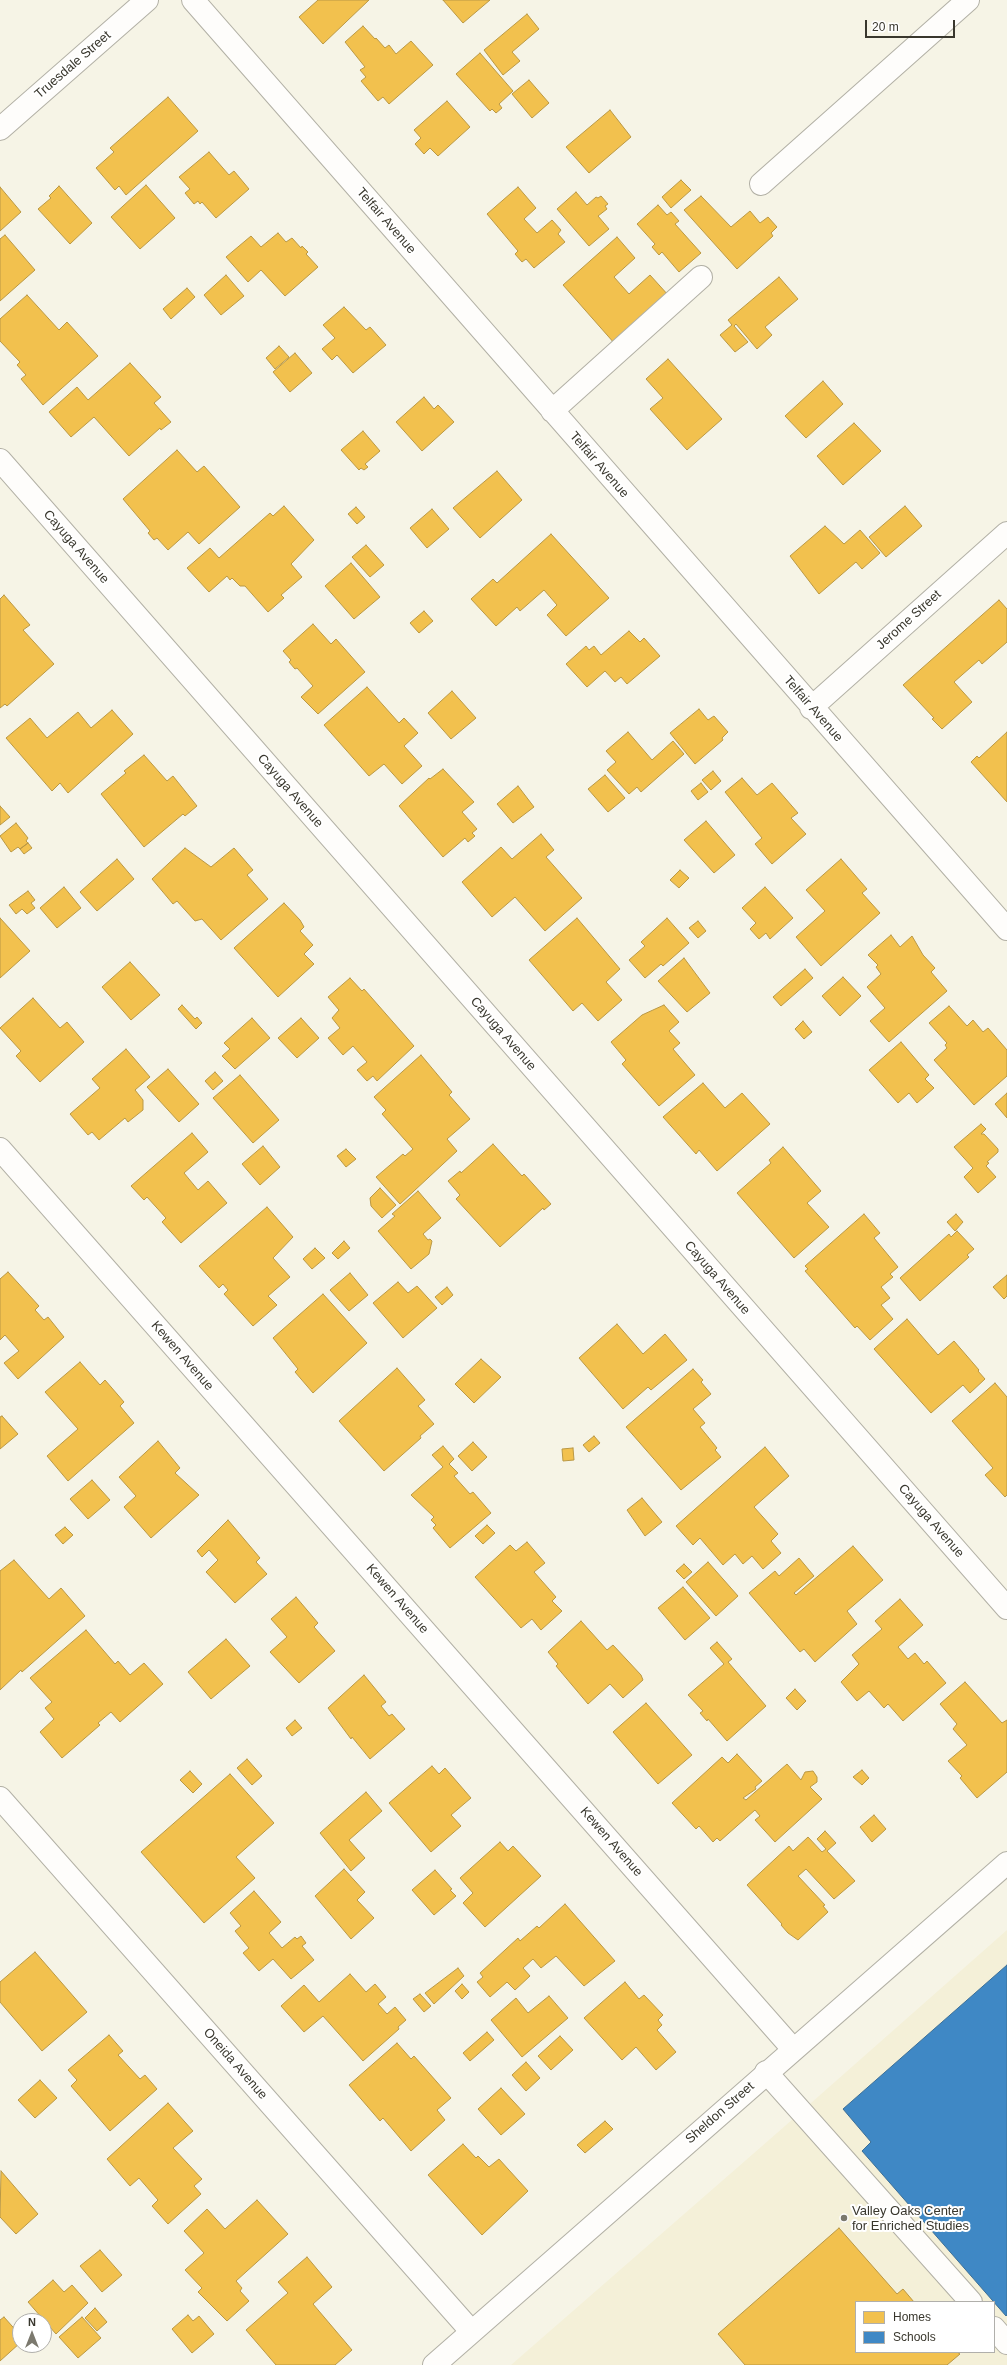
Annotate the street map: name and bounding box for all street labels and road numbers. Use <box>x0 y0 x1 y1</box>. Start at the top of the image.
street label: Truesdale Street <box>32 28 114 102</box>
street label: Telfair Avenue <box>353 185 419 257</box>
street label: Telfair Avenue <box>566 429 632 501</box>
street label: Cayuga Avenue <box>40 507 112 587</box>
street label: Jerome Street <box>873 587 945 653</box>
street label: Telfair Avenue <box>780 673 846 745</box>
street label: Cayuga Avenue <box>254 751 326 831</box>
street label: Cayuga Avenue <box>467 994 539 1074</box>
street label: Cayuga Avenue <box>681 1238 753 1318</box>
street label: Kewen Avenue <box>148 1318 216 1394</box>
street label: Cayuga Avenue <box>895 1481 967 1561</box>
street label: Kewen Avenue <box>363 1561 431 1637</box>
street label: Kewen Avenue <box>577 1804 645 1880</box>
street label: Oneida Avenue <box>200 2025 270 2103</box>
street label: Sheldon Street <box>682 2079 758 2147</box>

